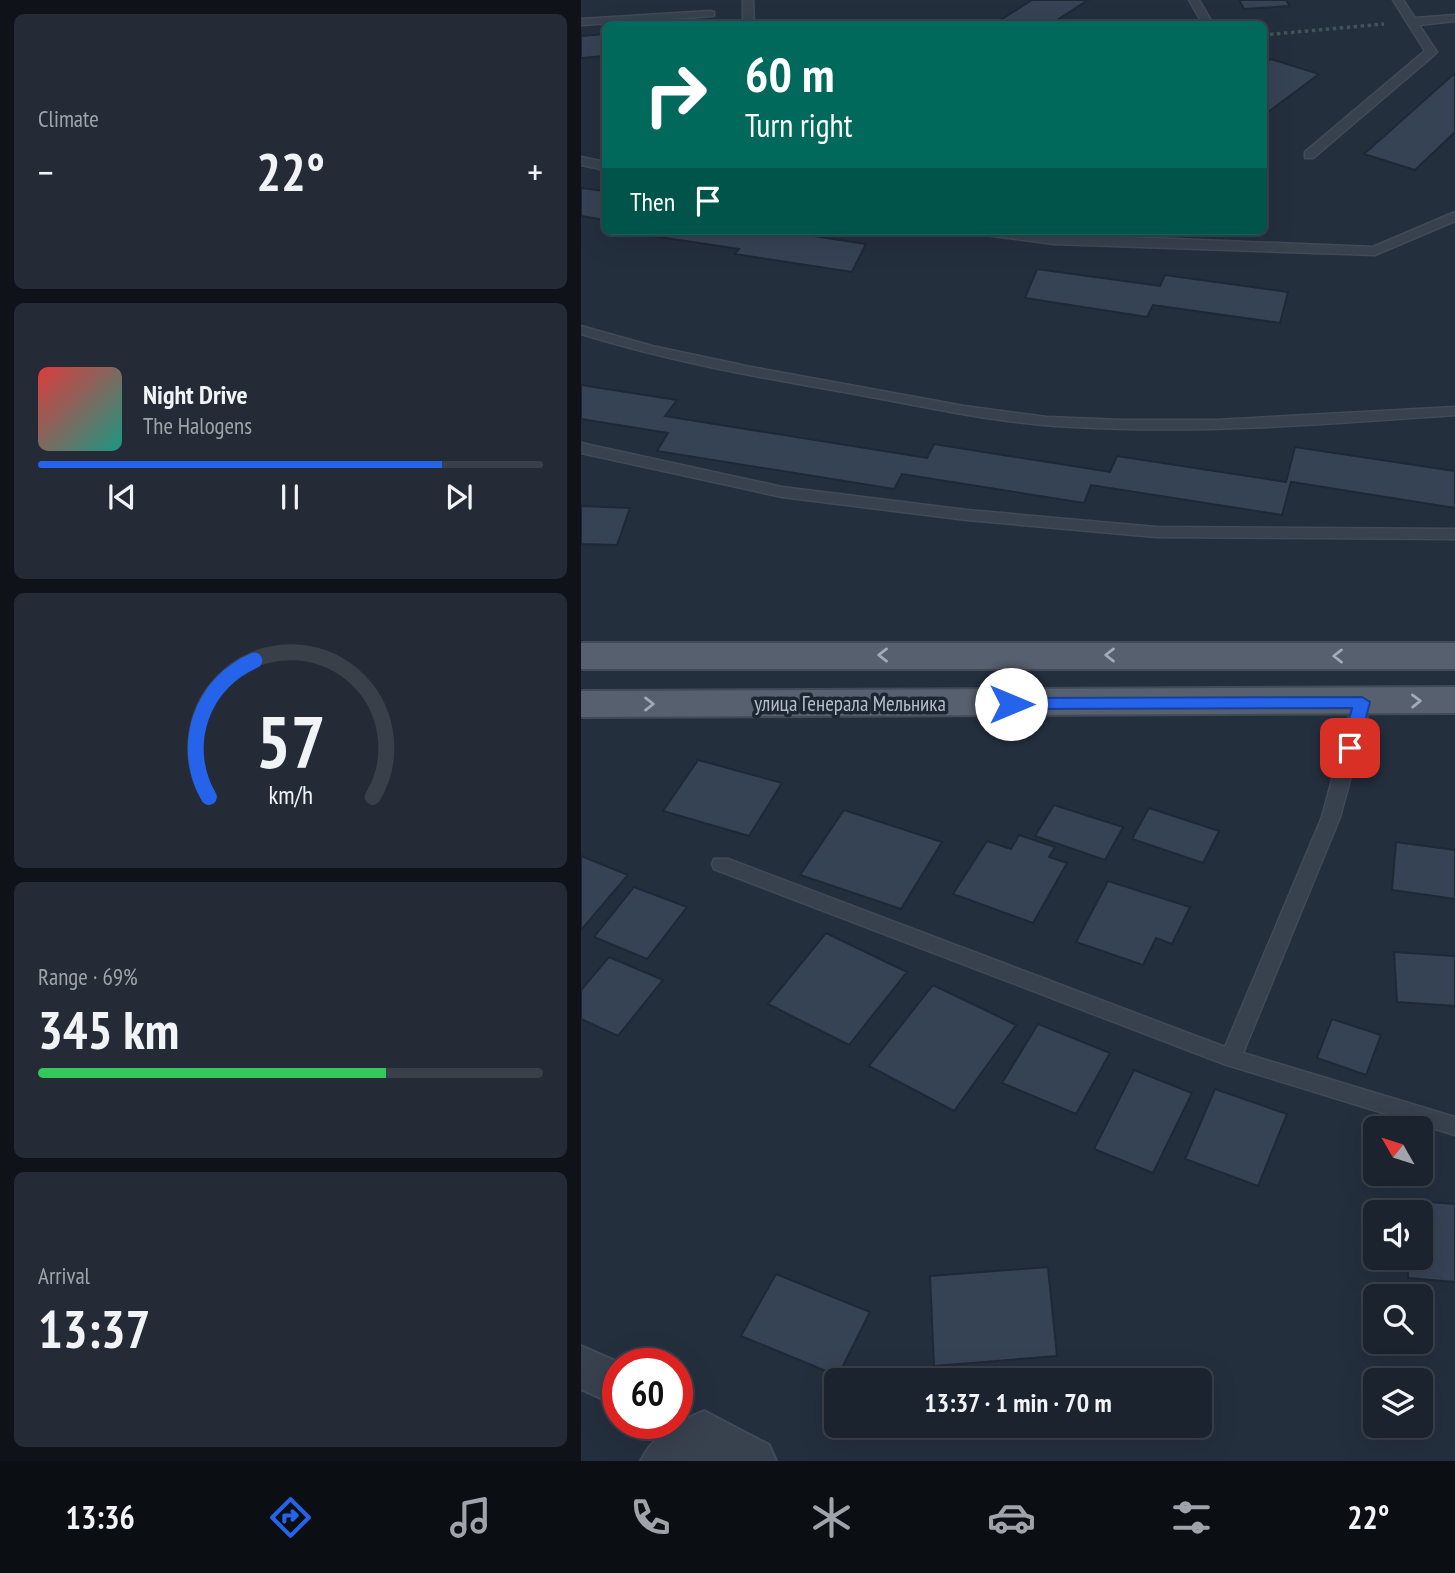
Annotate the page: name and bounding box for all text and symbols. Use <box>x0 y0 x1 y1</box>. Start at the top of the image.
text: 60 m <box>745 42 834 106</box>
icon: right <box>630 49 721 140</box>
text: Climate <box>38 104 99 133</box>
text: Turn right <box>745 104 853 146</box>
text: 22° <box>256 138 325 205</box>
text: − <box>38 147 54 196</box>
text: + <box>527 147 543 196</box>
icon: arrive <box>689 182 727 220</box>
text: Then <box>630 185 675 218</box>
text: Night Drive <box>143 378 248 411</box>
text: The Halogens <box>143 411 252 440</box>
icon: previous <box>103 478 141 516</box>
icon: pause <box>271 478 309 516</box>
icon: next <box>440 478 478 516</box>
one-way arrow <box>877 647 888 663</box>
one-way arrow <box>1105 648 1116 663</box>
one-way arrow <box>1332 648 1343 664</box>
position arrow <box>974 667 1048 741</box>
street label: улица Генерала Мельника <box>754 690 946 717</box>
text: 57 <box>256 693 325 787</box>
one-way arrow <box>1411 693 1421 709</box>
one-way arrow <box>644 696 655 712</box>
pin <box>1320 718 1380 778</box>
icon: arrive <box>1331 729 1369 767</box>
text: km/h <box>268 778 313 810</box>
text: Range · 69% <box>38 962 138 991</box>
text: 345 km <box>38 996 179 1063</box>
north arrow <box>1363 1116 1433 1186</box>
map controls <box>1363 1116 1433 1438</box>
button: sound <box>1363 1200 1433 1270</box>
text: Arrival <box>38 1261 90 1290</box>
button: search <box>1363 1284 1433 1354</box>
text: 13:37 <box>38 1295 150 1362</box>
speed limit sign: 60 <box>602 1348 693 1439</box>
button: layers <box>1363 1368 1433 1438</box>
text: 13:37 · 1 min · 70 m <box>924 1386 1112 1419</box>
icon: directions <box>266 1493 315 1542</box>
icon: music <box>446 1493 495 1542</box>
icon: phone <box>626 1493 675 1542</box>
icon: climate <box>807 1493 856 1542</box>
icon: car <box>987 1493 1036 1542</box>
icon: filters <box>1167 1493 1216 1542</box>
text: 13:36 <box>66 1496 135 1538</box>
text: 22° <box>1347 1496 1389 1538</box>

